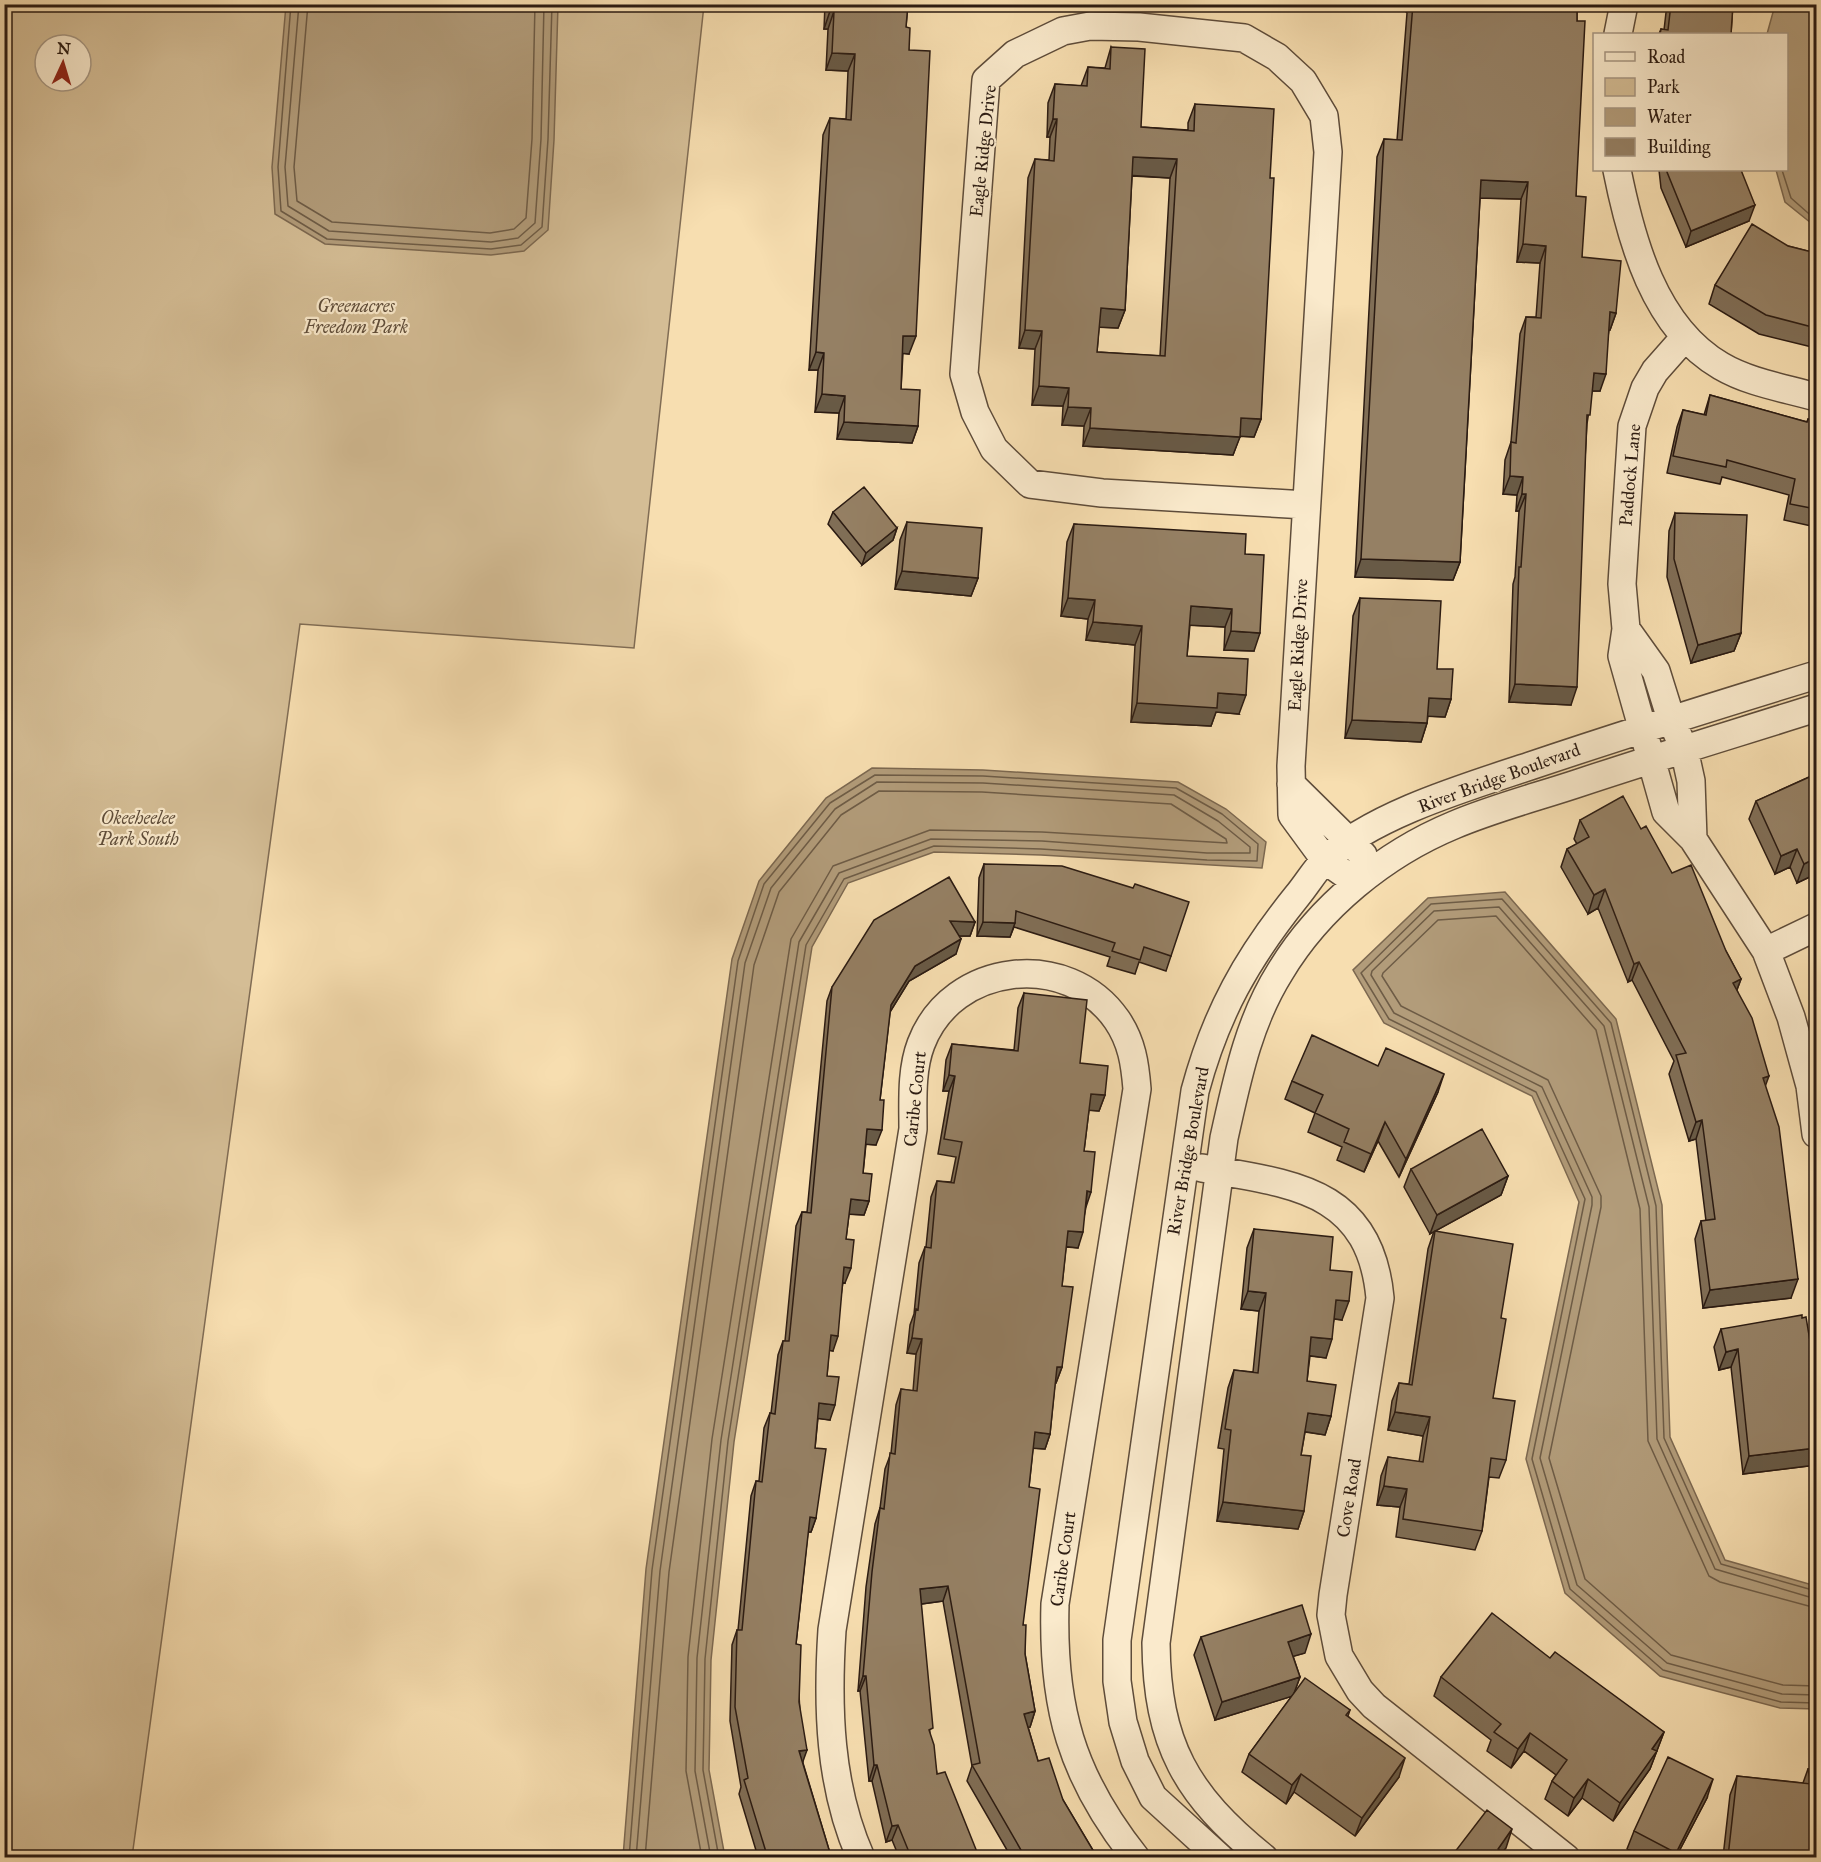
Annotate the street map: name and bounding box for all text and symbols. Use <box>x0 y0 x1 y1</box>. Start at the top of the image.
north arrow <box>33 33 93 93</box>
legend <box>1593 33 1788 171</box>
text: N <box>57 39 72 59</box>
text: Road <box>1647 46 1685 68</box>
text: Park <box>1647 76 1680 98</box>
street label: Eagle Ridge Drive <box>965 84 1002 218</box>
text: Water <box>1647 106 1692 128</box>
text: Building <box>1647 136 1711 159</box>
park label: Greenacres Freedom Park <box>303 295 408 338</box>
street label: Paddock Lane <box>1615 423 1645 527</box>
street label: Eagle Ridge Drive <box>1284 578 1313 712</box>
street label: River Bridge Boulevard <box>1415 738 1583 819</box>
park label: Okeeheelee Park South <box>97 807 179 850</box>
street label: Caribe Court <box>899 1050 931 1148</box>
street label: River Bridge Boulevard <box>1162 1065 1215 1237</box>
street label: Cove Road <box>1332 1457 1366 1539</box>
street label: Caribe Court <box>1045 1509 1081 1608</box>

